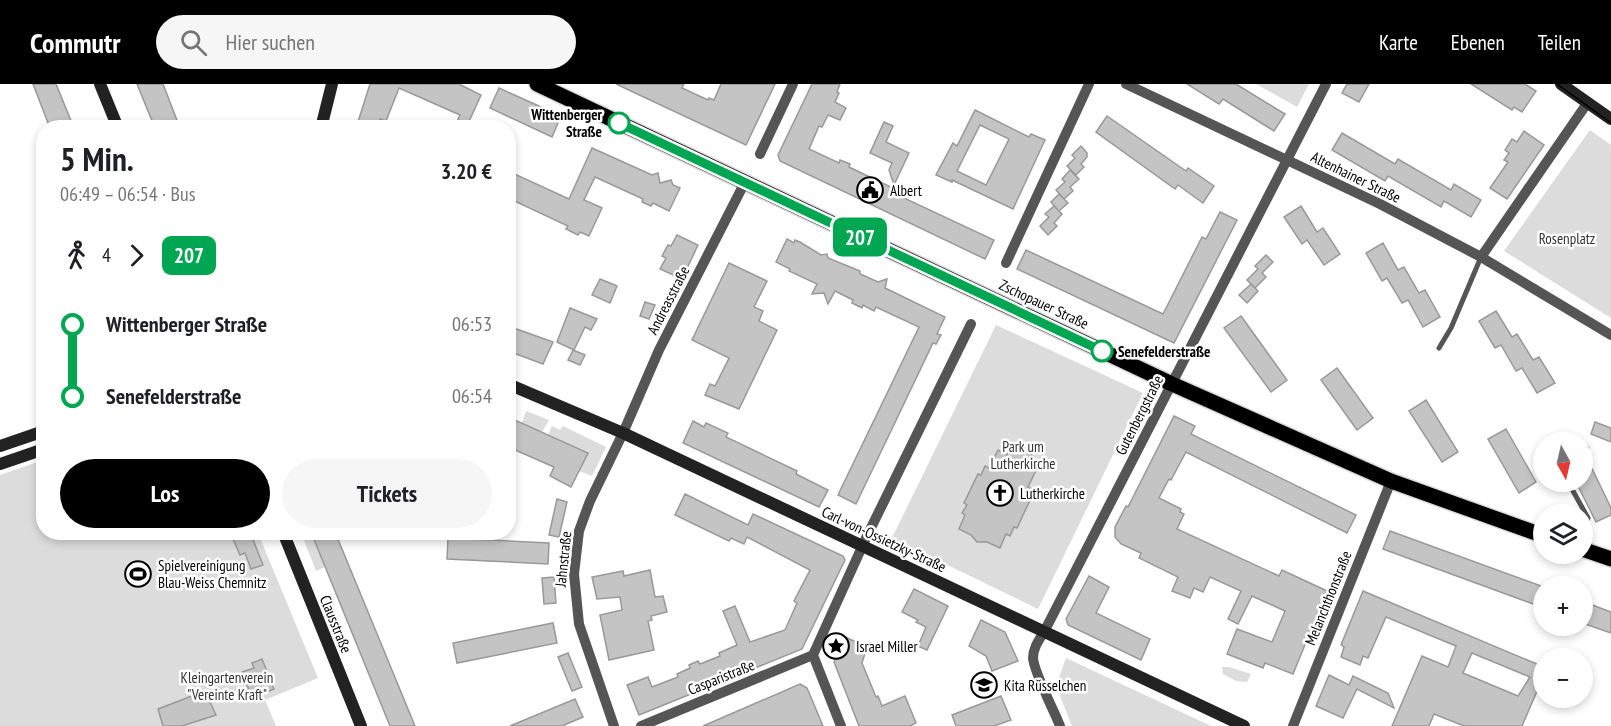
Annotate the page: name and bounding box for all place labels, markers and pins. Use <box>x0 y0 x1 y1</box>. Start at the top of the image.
place label: Wittenberger Straße <box>530 105 603 141</box>
marker: Wittenberger Straße <box>608 112 630 134</box>
public building icon: Albert <box>855 175 885 205</box>
place label: Albert <box>890 181 922 200</box>
marker: Senefelderstraße <box>1091 340 1113 362</box>
place label: Senefelderstraße <box>1118 342 1210 361</box>
church icon: Lutherkirche <box>985 478 1015 508</box>
place label: Lutherkirche <box>1020 484 1085 503</box>
place label: Spielvereinigung Blau-Weiss Chemnitz <box>158 556 266 592</box>
sports icon: Spielvereinigung Blau-Weiss Chemnitz <box>123 559 153 589</box>
place icon: Israel Miller <box>821 631 851 661</box>
place label: Israel Miller <box>856 637 919 656</box>
school or university icon: Kita Rüsselchen <box>969 670 999 700</box>
place label: Kita Rüsselchen <box>1004 676 1086 695</box>

